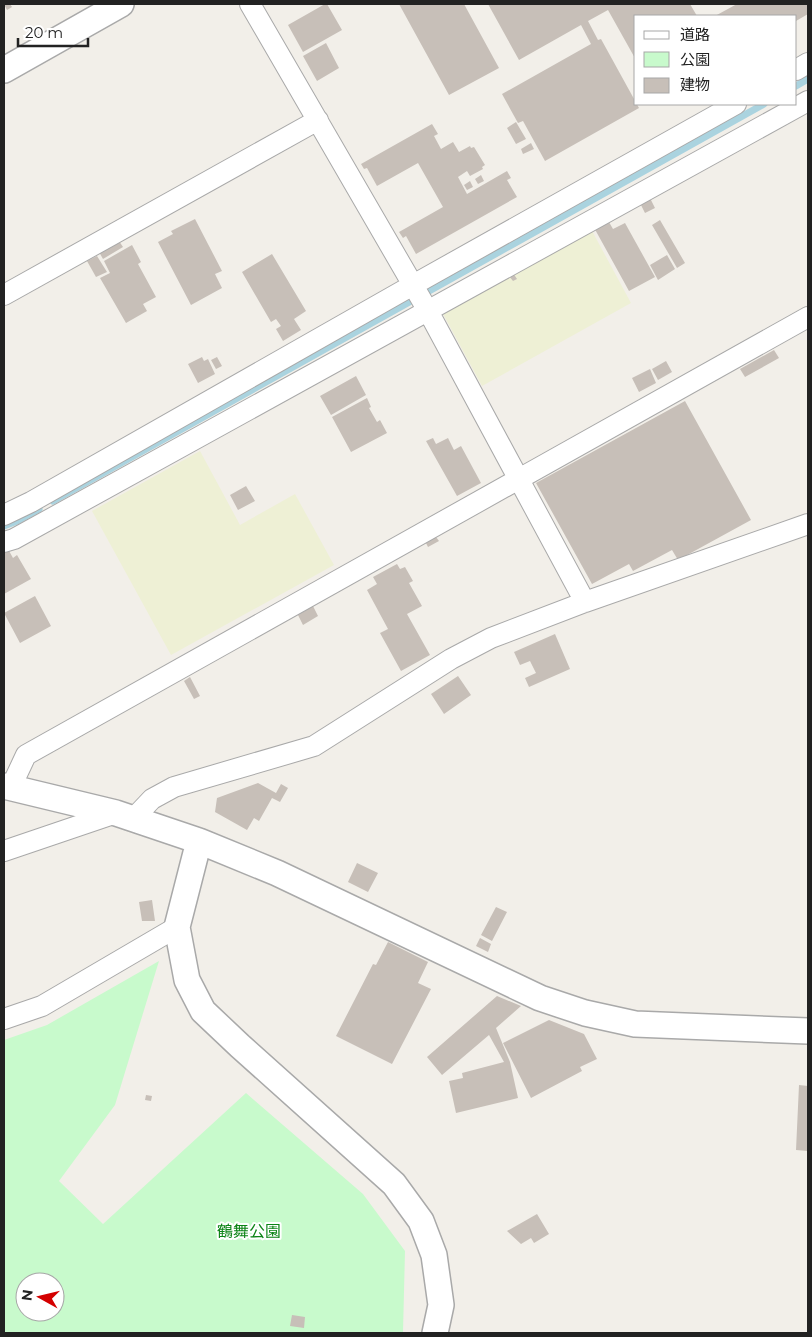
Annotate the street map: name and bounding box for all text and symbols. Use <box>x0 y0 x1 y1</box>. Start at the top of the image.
scale bar <box>18 15 88 47</box>
legend <box>634 15 797 105</box>
text: 20 m <box>25 23 63 42</box>
text: 道路 <box>680 25 710 44</box>
text: 公園 <box>680 50 710 69</box>
text: 建物 <box>680 75 710 94</box>
park label: 鶴舞公園 <box>217 1222 281 1241</box>
north arrow <box>15 1272 65 1322</box>
text: N <box>17 1288 37 1302</box>

